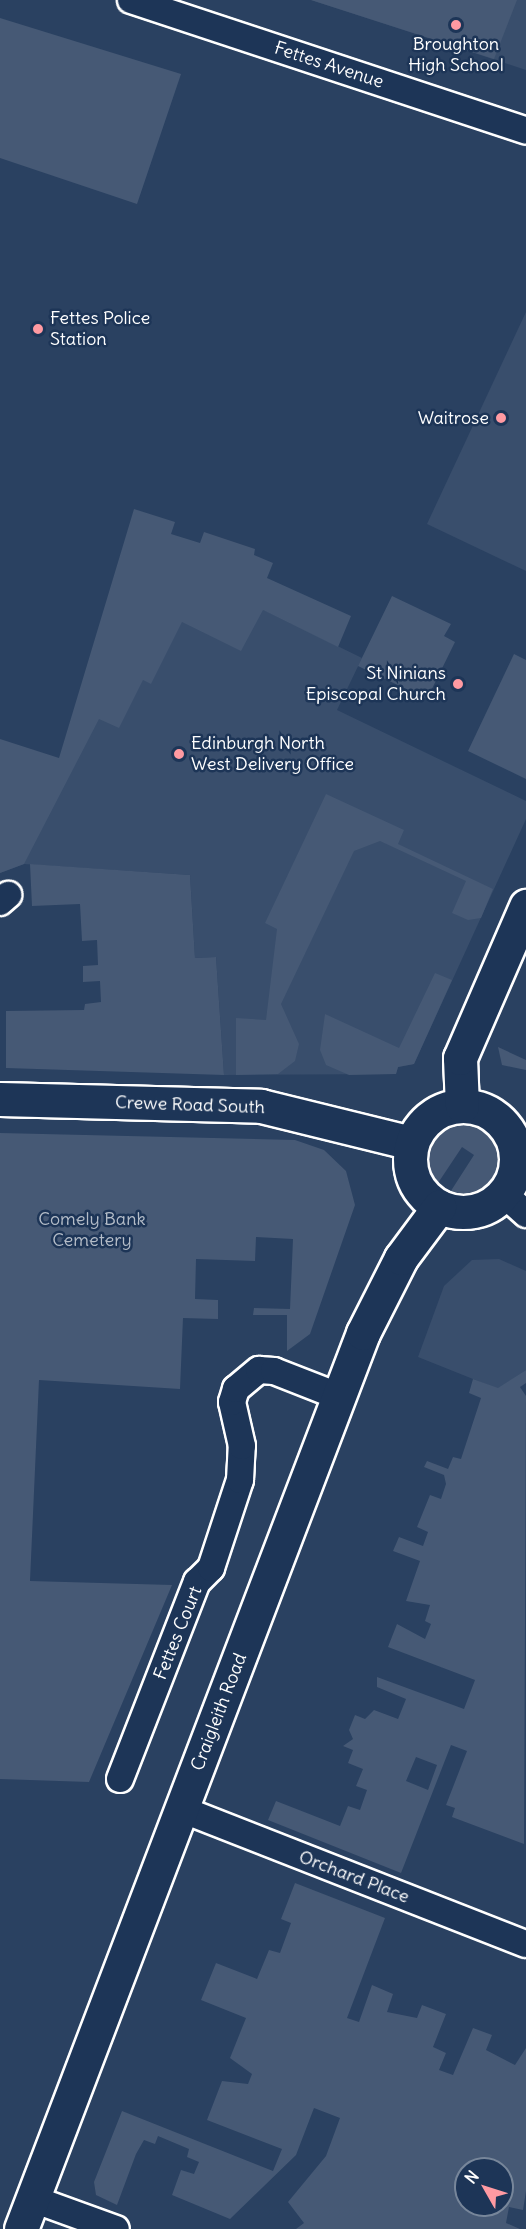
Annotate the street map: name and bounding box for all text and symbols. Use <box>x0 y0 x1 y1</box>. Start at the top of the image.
marker: Broughton High School <box>449 18 463 32</box>
place label: Broughton High School <box>408 34 504 76</box>
street label: Fettes Avenue <box>272 37 386 93</box>
place label: Fettes Police Station <box>50 308 150 350</box>
marker: Fettes Police Station <box>31 322 45 336</box>
place label: Waitrose <box>418 407 489 429</box>
marker: Waitrose <box>494 411 508 425</box>
place label: St Ninians Episcopal Church <box>306 663 446 706</box>
marker: St Ninians Episcopal Church <box>451 677 465 691</box>
place label: Edinburgh North West Delivery Office <box>191 733 354 776</box>
marker: Edinburgh North West Delivery Office <box>172 747 186 761</box>
street label: Crewe Road South <box>115 1092 265 1118</box>
park label: Comely Bank Cemetery <box>38 1209 146 1252</box>
street label: Fettes Court <box>149 1583 207 1683</box>
street label: Craigleith Road <box>187 1650 251 1774</box>
street label: Orchard Place <box>296 1846 412 1908</box>
north arrow <box>454 2157 514 2217</box>
text: N <box>460 2166 483 2188</box>

